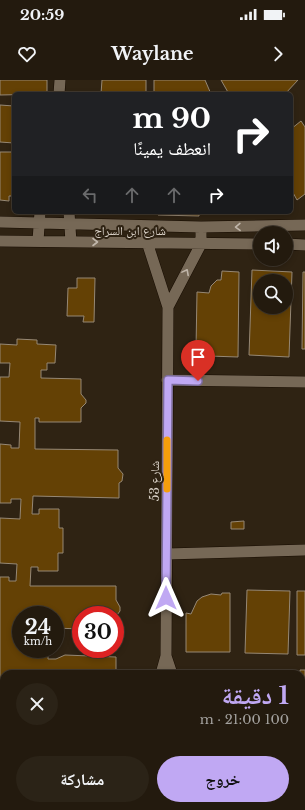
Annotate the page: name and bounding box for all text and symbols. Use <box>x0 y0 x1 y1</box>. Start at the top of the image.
text: 20:59 <box>20 5 64 24</box>
icon: heart <box>16 43 38 65</box>
text: Waylane <box>111 43 194 65</box>
icon: forward <box>267 43 289 65</box>
text: 90 m <box>133 101 211 136</box>
icon: right <box>225 108 277 160</box>
text: انعطف يمينًا <box>133 138 211 160</box>
icon: left <box>79 184 101 206</box>
icon: ahead <box>121 184 143 206</box>
icon: ahead <box>163 184 185 206</box>
icon: right <box>205 184 227 206</box>
one-way arrow <box>235 222 241 231</box>
street label: شارع ابن السراج <box>94 223 166 239</box>
map controls <box>253 226 293 314</box>
button: sound <box>253 226 293 266</box>
one-way arrow <box>92 238 98 246</box>
one-way arrow <box>181 269 189 277</box>
button: search <box>253 274 293 314</box>
pin <box>181 340 215 381</box>
icon: arrive <box>187 346 209 368</box>
street label: شارع 53 <box>147 461 163 501</box>
position arrow <box>145 577 187 619</box>
speed limit sign: 30 <box>72 606 124 658</box>
text: 24 <box>25 615 51 639</box>
text: km/h <box>24 635 52 648</box>
text: 1 دقيقة <box>222 681 289 710</box>
button: close <box>16 683 58 725</box>
text: 100 m · 21:00 <box>200 711 289 728</box>
button: مشاركة <box>16 756 149 802</box>
button: خروج <box>157 756 289 802</box>

